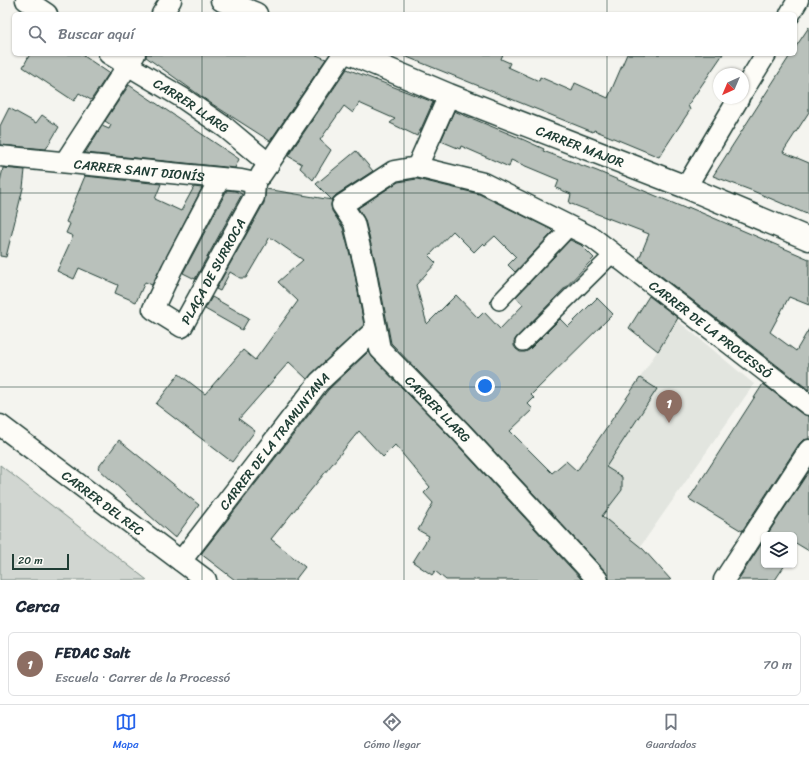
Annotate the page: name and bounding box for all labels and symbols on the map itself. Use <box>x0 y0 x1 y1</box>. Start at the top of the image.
north arrow <box>713 68 749 104</box>
street label: CARRER LLARG <box>149 71 234 139</box>
street label: CARRER MAJOR <box>533 118 628 173</box>
street label: CARRER SANT DIONÍS <box>73 152 206 188</box>
street label: PLAÇA DE SURROCA <box>174 214 252 329</box>
street label: CARRER DE LA PROCESSÓ <box>644 274 778 385</box>
street label: CARRER DE LA TRAMUNTANA <box>213 366 335 515</box>
street label: CARRER LLARG <box>400 369 477 448</box>
your location <box>475 376 495 396</box>
pin: 1 <box>656 390 682 423</box>
street label: CARRER DEL REC <box>57 464 149 541</box>
scale bar <box>12 552 69 571</box>

